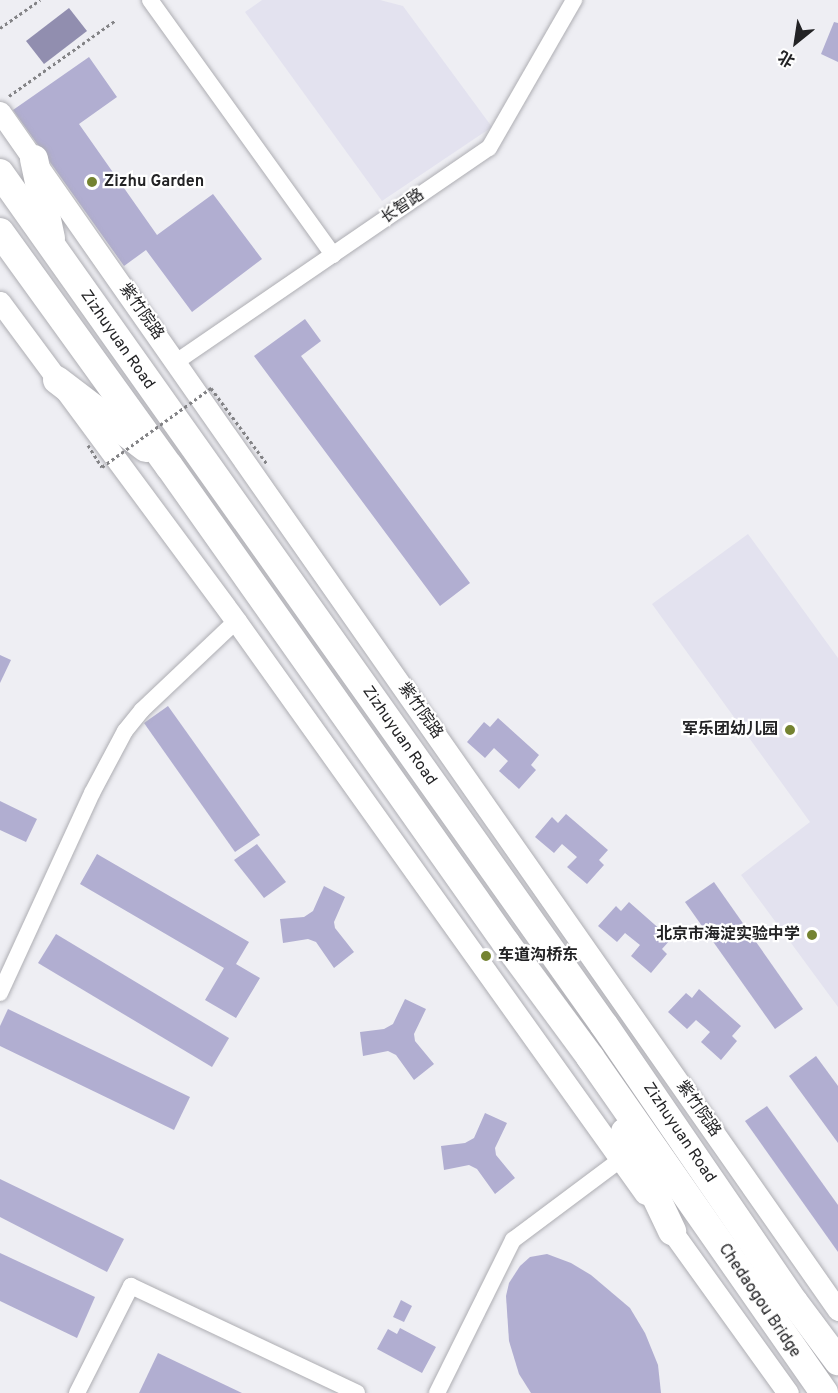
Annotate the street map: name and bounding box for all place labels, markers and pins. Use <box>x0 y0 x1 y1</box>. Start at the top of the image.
place label: Zizhu Garden <box>104 172 204 192</box>
marker: Zizhu Garden <box>85 175 99 189</box>
place label: 军乐团幼儿园 <box>682 720 778 740</box>
marker: 军乐团幼儿园 <box>783 723 797 737</box>
place label: 北京市海淀实验中学 <box>656 925 800 945</box>
marker: 北京市海淀实验中学 <box>805 928 819 942</box>
place label: 车道沟桥东 <box>498 946 578 966</box>
marker: 车道沟桥东 <box>479 949 493 963</box>

